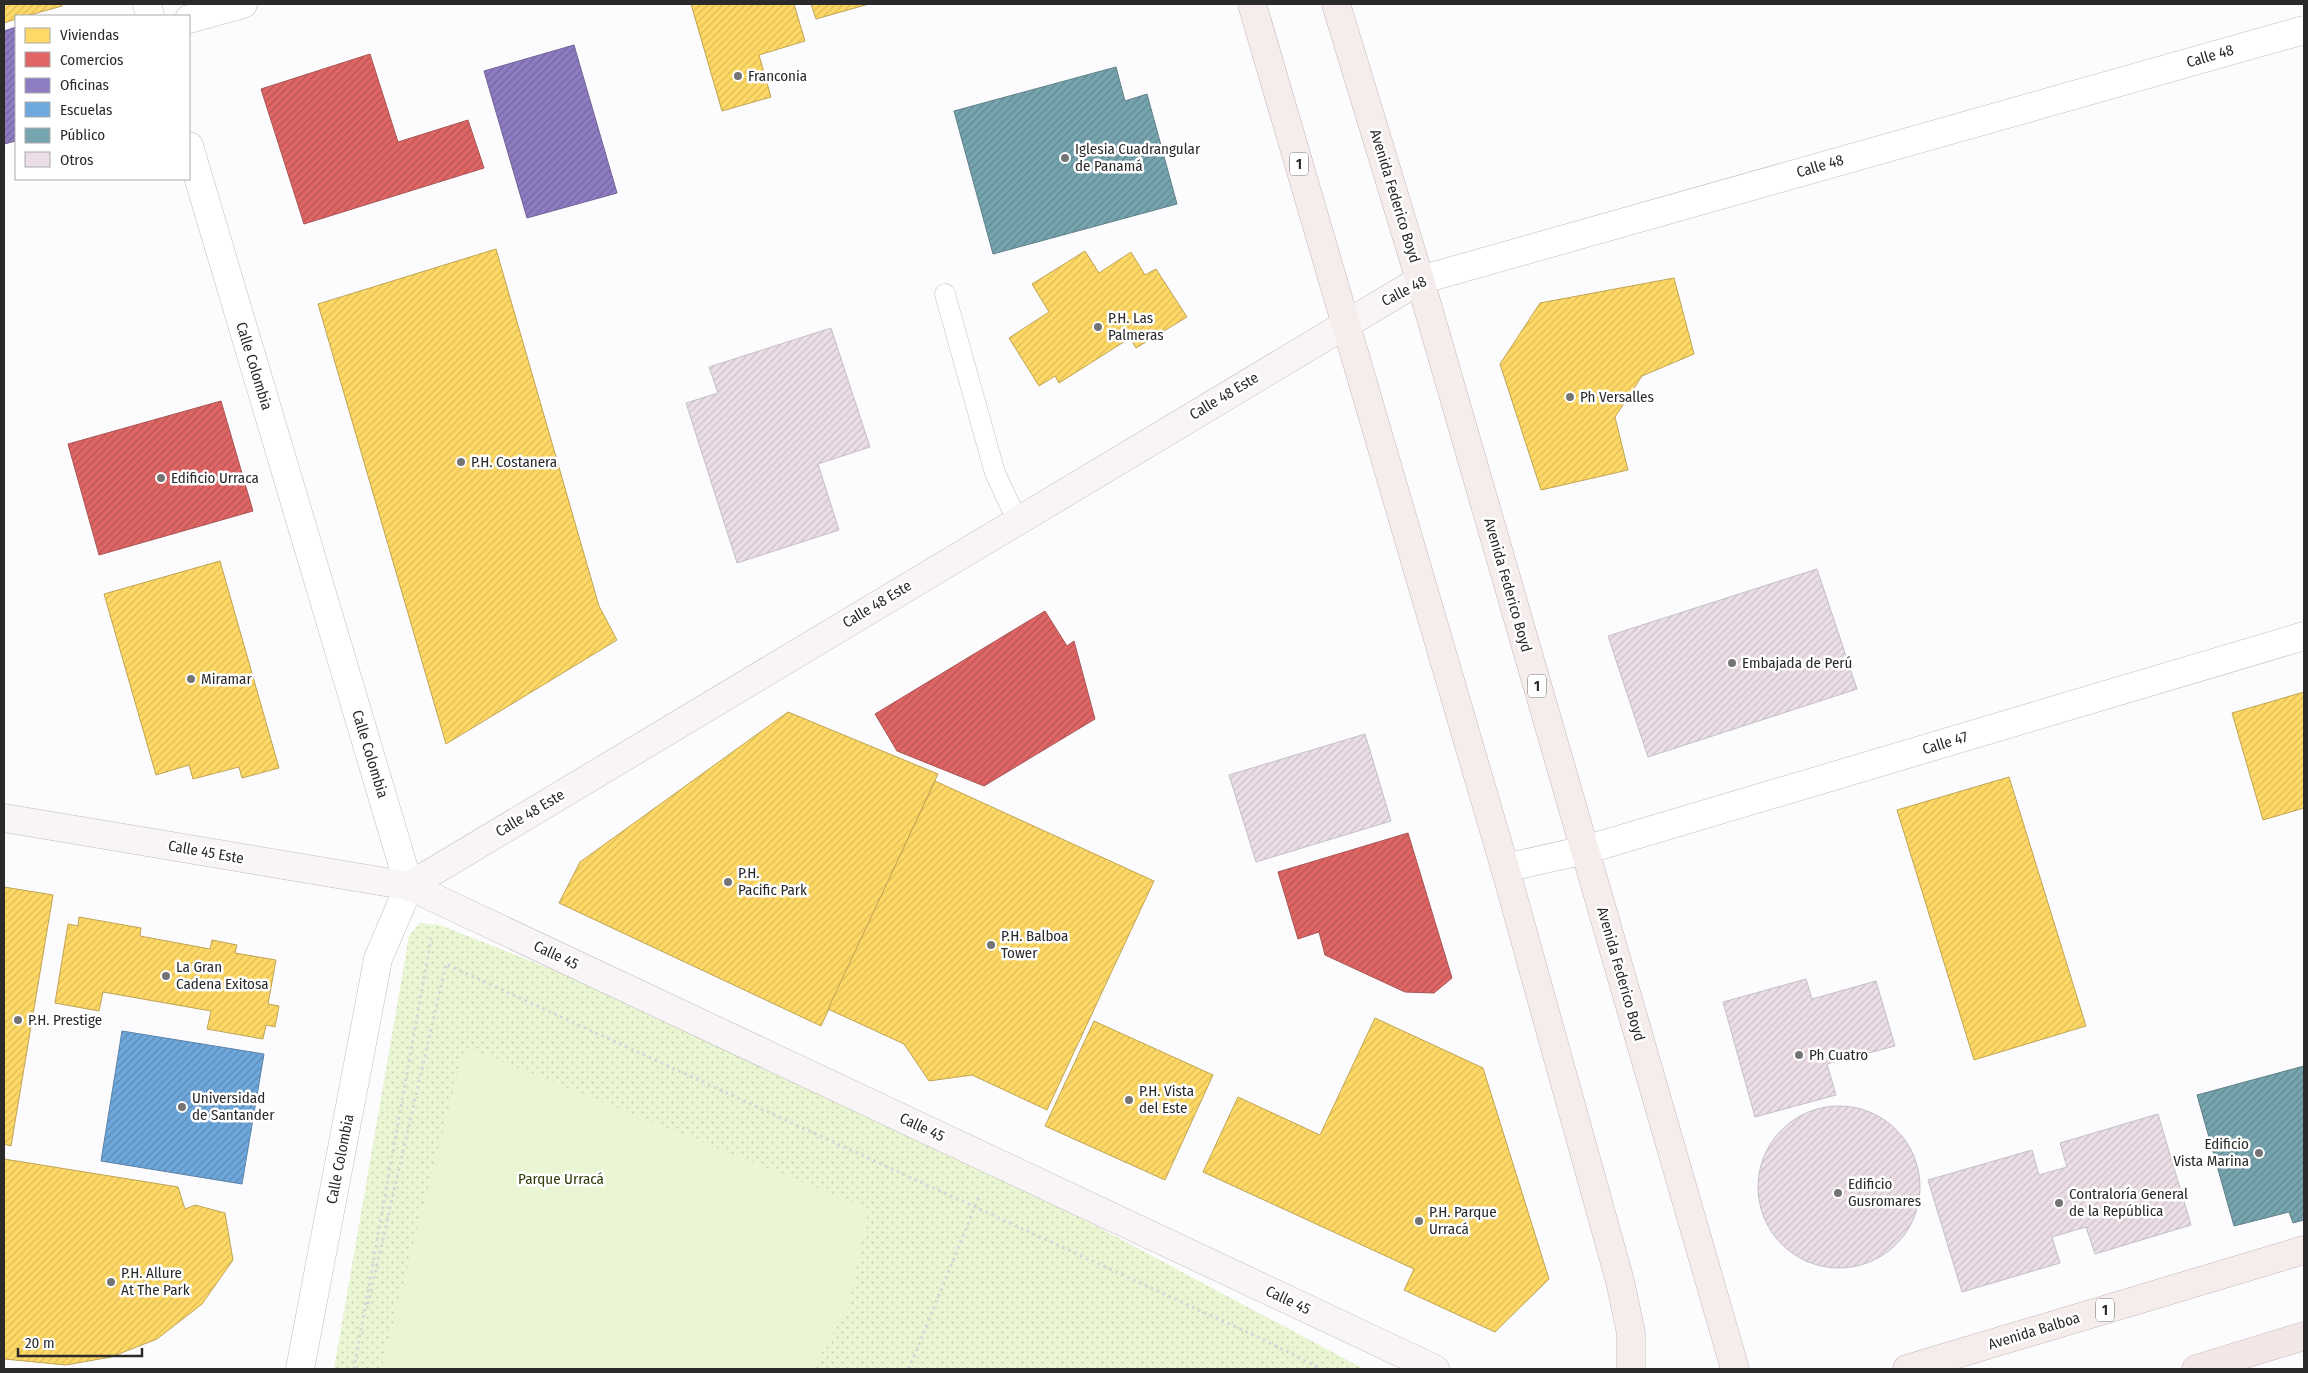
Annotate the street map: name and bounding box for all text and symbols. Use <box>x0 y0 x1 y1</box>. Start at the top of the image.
legend <box>15 15 190 180</box>
text: Viviendas <box>60 26 119 44</box>
street label: Calle 48 <box>2184 41 2236 71</box>
text: Comercios <box>60 51 123 69</box>
place label: Franconia <box>748 67 807 85</box>
marker: Franconia <box>732 70 744 82</box>
text: Oficinas <box>60 76 109 94</box>
text: Escuelas <box>60 101 112 119</box>
text: Público <box>60 126 105 144</box>
street label: Avenida Federico Boyd <box>1366 127 1424 265</box>
place label: Iglesia Cuadrangular de Panamá <box>1075 140 1201 175</box>
text: Otros <box>60 151 93 169</box>
street label: Calle 48 <box>1794 151 1846 181</box>
marker: Iglesia Cuadrangular de Panamá <box>1059 152 1071 164</box>
road number: 1 <box>1290 152 1308 175</box>
street label: Calle 48 <box>1378 272 1430 310</box>
place label: P.H. Las Palmeras <box>1108 309 1164 344</box>
street label: Calle Colombia <box>232 320 276 412</box>
marker: P.H. Las Palmeras <box>1092 321 1104 333</box>
street label: Calle 48 Este <box>1186 368 1262 424</box>
place label: Ph Versalles <box>1580 388 1654 406</box>
marker: Ph Versalles <box>1564 391 1576 403</box>
place label: P.H. Costanera <box>471 453 557 471</box>
marker: P.H. Costanera <box>455 456 467 468</box>
place label: Edificio Urraca <box>171 469 259 487</box>
marker: Edificio Urraca <box>155 472 167 484</box>
street label: Avenida Federico Boyd <box>1480 516 1536 654</box>
street label: Calle 48 Este <box>839 576 915 632</box>
place label: Embajada de Perú <box>1742 654 1852 672</box>
marker: Embajada de Perú <box>1726 657 1738 669</box>
place label: Miramar <box>201 670 252 688</box>
marker: Miramar <box>185 673 197 685</box>
road number: 1 <box>1528 674 1546 698</box>
street label: Calle Colombia <box>348 708 392 800</box>
street label: Calle 47 <box>1920 728 1970 758</box>
street label: Calle 48 Este <box>492 785 568 841</box>
street label: Calle 45 Este <box>167 837 245 867</box>
place label: P.H. Pacific Park <box>738 864 807 899</box>
marker: P.H. Pacific Park <box>722 876 734 888</box>
street label: Avenida Federico Boyd <box>1593 905 1649 1043</box>
place label: P.H. Balboa Tower <box>1001 927 1068 962</box>
street label: Calle 45 <box>531 937 581 973</box>
marker: P.H. Balboa Tower <box>985 939 997 951</box>
place label: La Gran Cadena Exitosa <box>176 958 269 993</box>
marker: La Gran Cadena Exitosa <box>160 970 172 982</box>
place label: P.H. Prestige <box>28 1011 102 1029</box>
marker: P.H. Prestige <box>12 1014 24 1026</box>
place label: Ph Cuatro <box>1809 1046 1868 1064</box>
marker: Ph Cuatro <box>1793 1049 1805 1061</box>
place label: P.H. Vista del Este <box>1139 1082 1194 1117</box>
place label: Universidad de Santander <box>192 1089 275 1124</box>
marker: P.H. Vista del Este <box>1123 1094 1135 1106</box>
marker: Universidad de Santander <box>176 1101 188 1113</box>
street label: Calle 45 <box>897 1109 947 1145</box>
street label: Calle Colombia <box>322 1113 358 1205</box>
place label: Edificio Vista Marina <box>2173 1135 2249 1170</box>
marker: Edificio Vista Marina <box>2253 1147 2265 1159</box>
park label: Parque Urracá <box>518 1170 604 1188</box>
place label: Edificio Gusromares <box>1848 1175 1921 1210</box>
place label: Contraloría General de la República <box>2069 1185 2188 1220</box>
marker: Edificio Gusromares <box>1832 1187 1844 1199</box>
marker: Contraloría General de la República <box>2053 1197 2065 1209</box>
place label: P.H. Parque Urracá <box>1429 1203 1497 1238</box>
marker: P.H. Parque Urracá <box>1413 1215 1425 1227</box>
place label: P.H. Allure At The Park <box>121 1264 190 1299</box>
marker: P.H. Allure At The Park <box>105 1276 117 1288</box>
street label: Calle 45 <box>1263 1282 1313 1318</box>
road number: 1 <box>2096 1298 2114 1322</box>
street label: Avenida Balboa <box>1986 1309 2082 1353</box>
scale bar <box>18 1326 141 1358</box>
text: 20 m <box>25 1334 55 1352</box>

